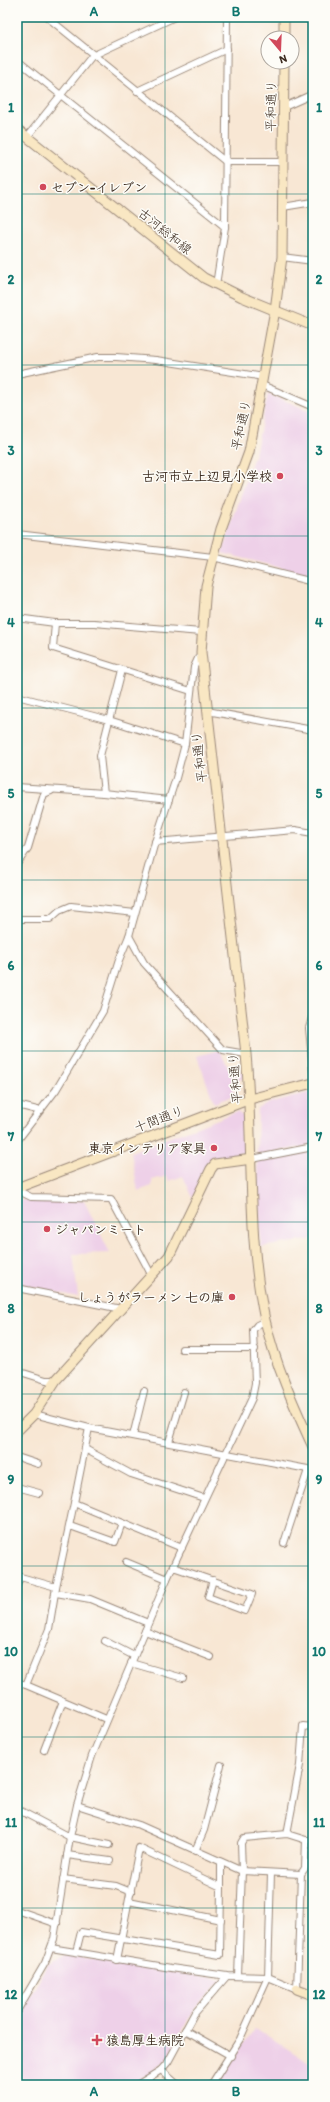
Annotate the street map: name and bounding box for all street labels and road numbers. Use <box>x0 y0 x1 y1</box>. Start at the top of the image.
street label: 平和通り <box>263 80 279 132</box>
street label: 古河総和線 <box>135 205 196 258</box>
street label: 平和通り <box>228 398 254 452</box>
street label: 平和通り <box>188 730 210 784</box>
street label: 平和通り <box>225 1051 245 1105</box>
street label: 十間通り <box>132 1103 186 1135</box>

